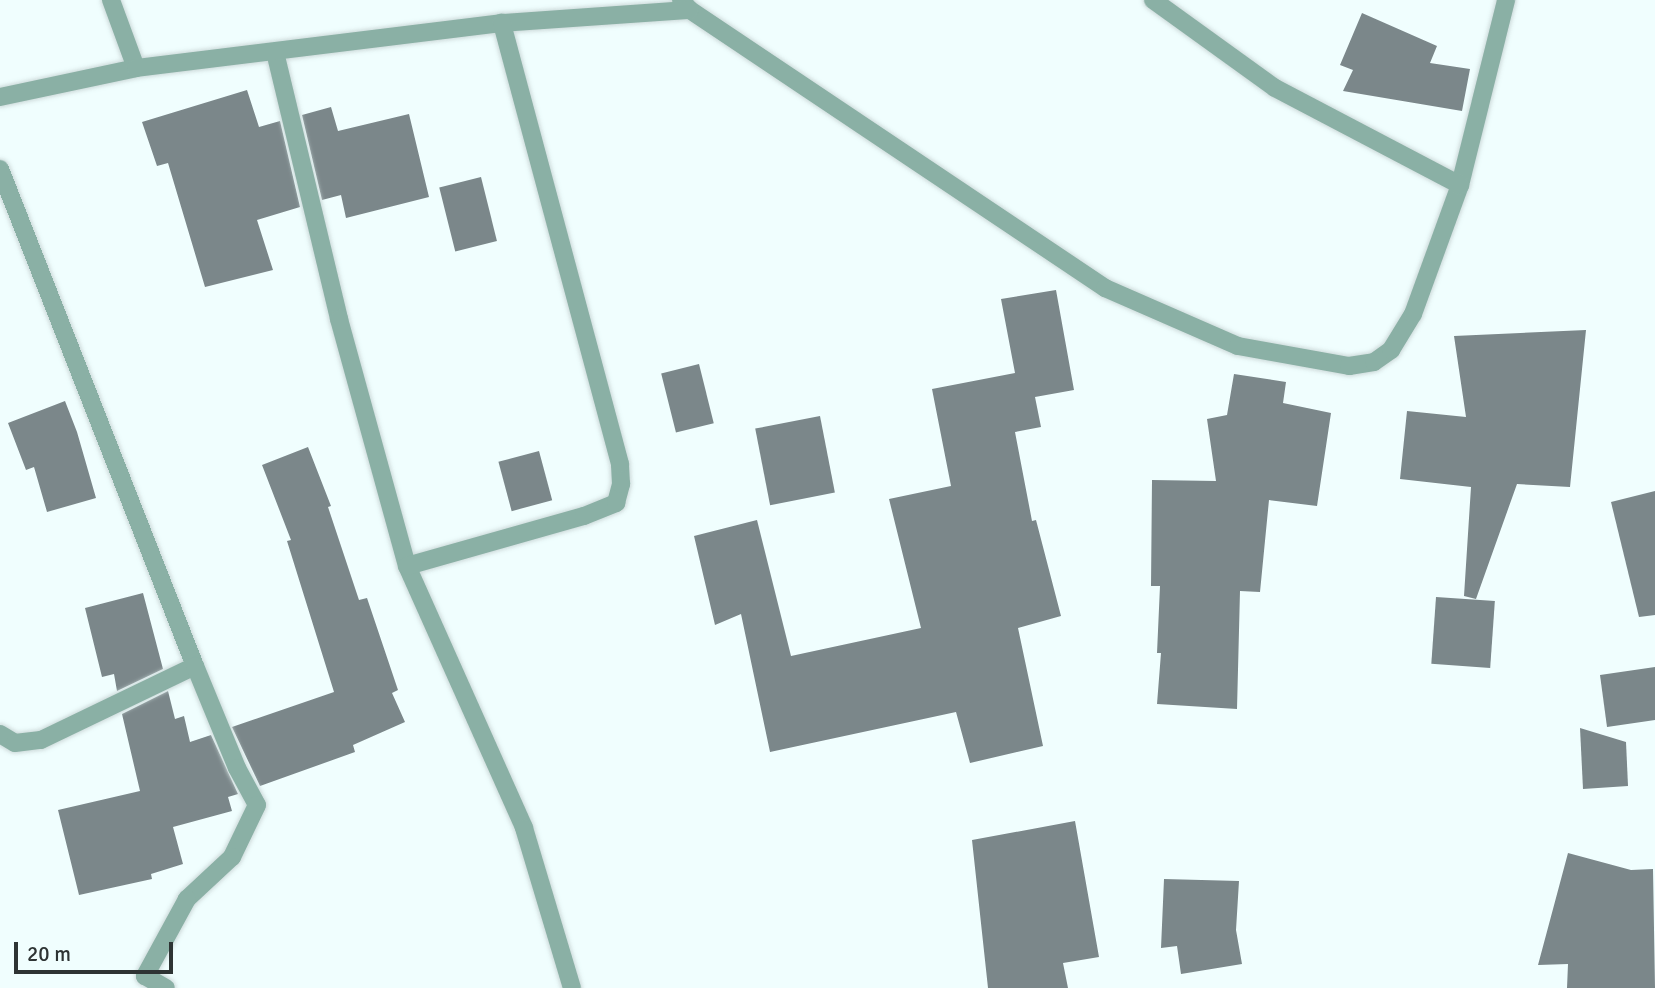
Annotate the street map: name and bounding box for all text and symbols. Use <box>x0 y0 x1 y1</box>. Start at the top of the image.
scale bar <box>18 928 177 972</box>
text: 20 m <box>27 941 71 967</box>

